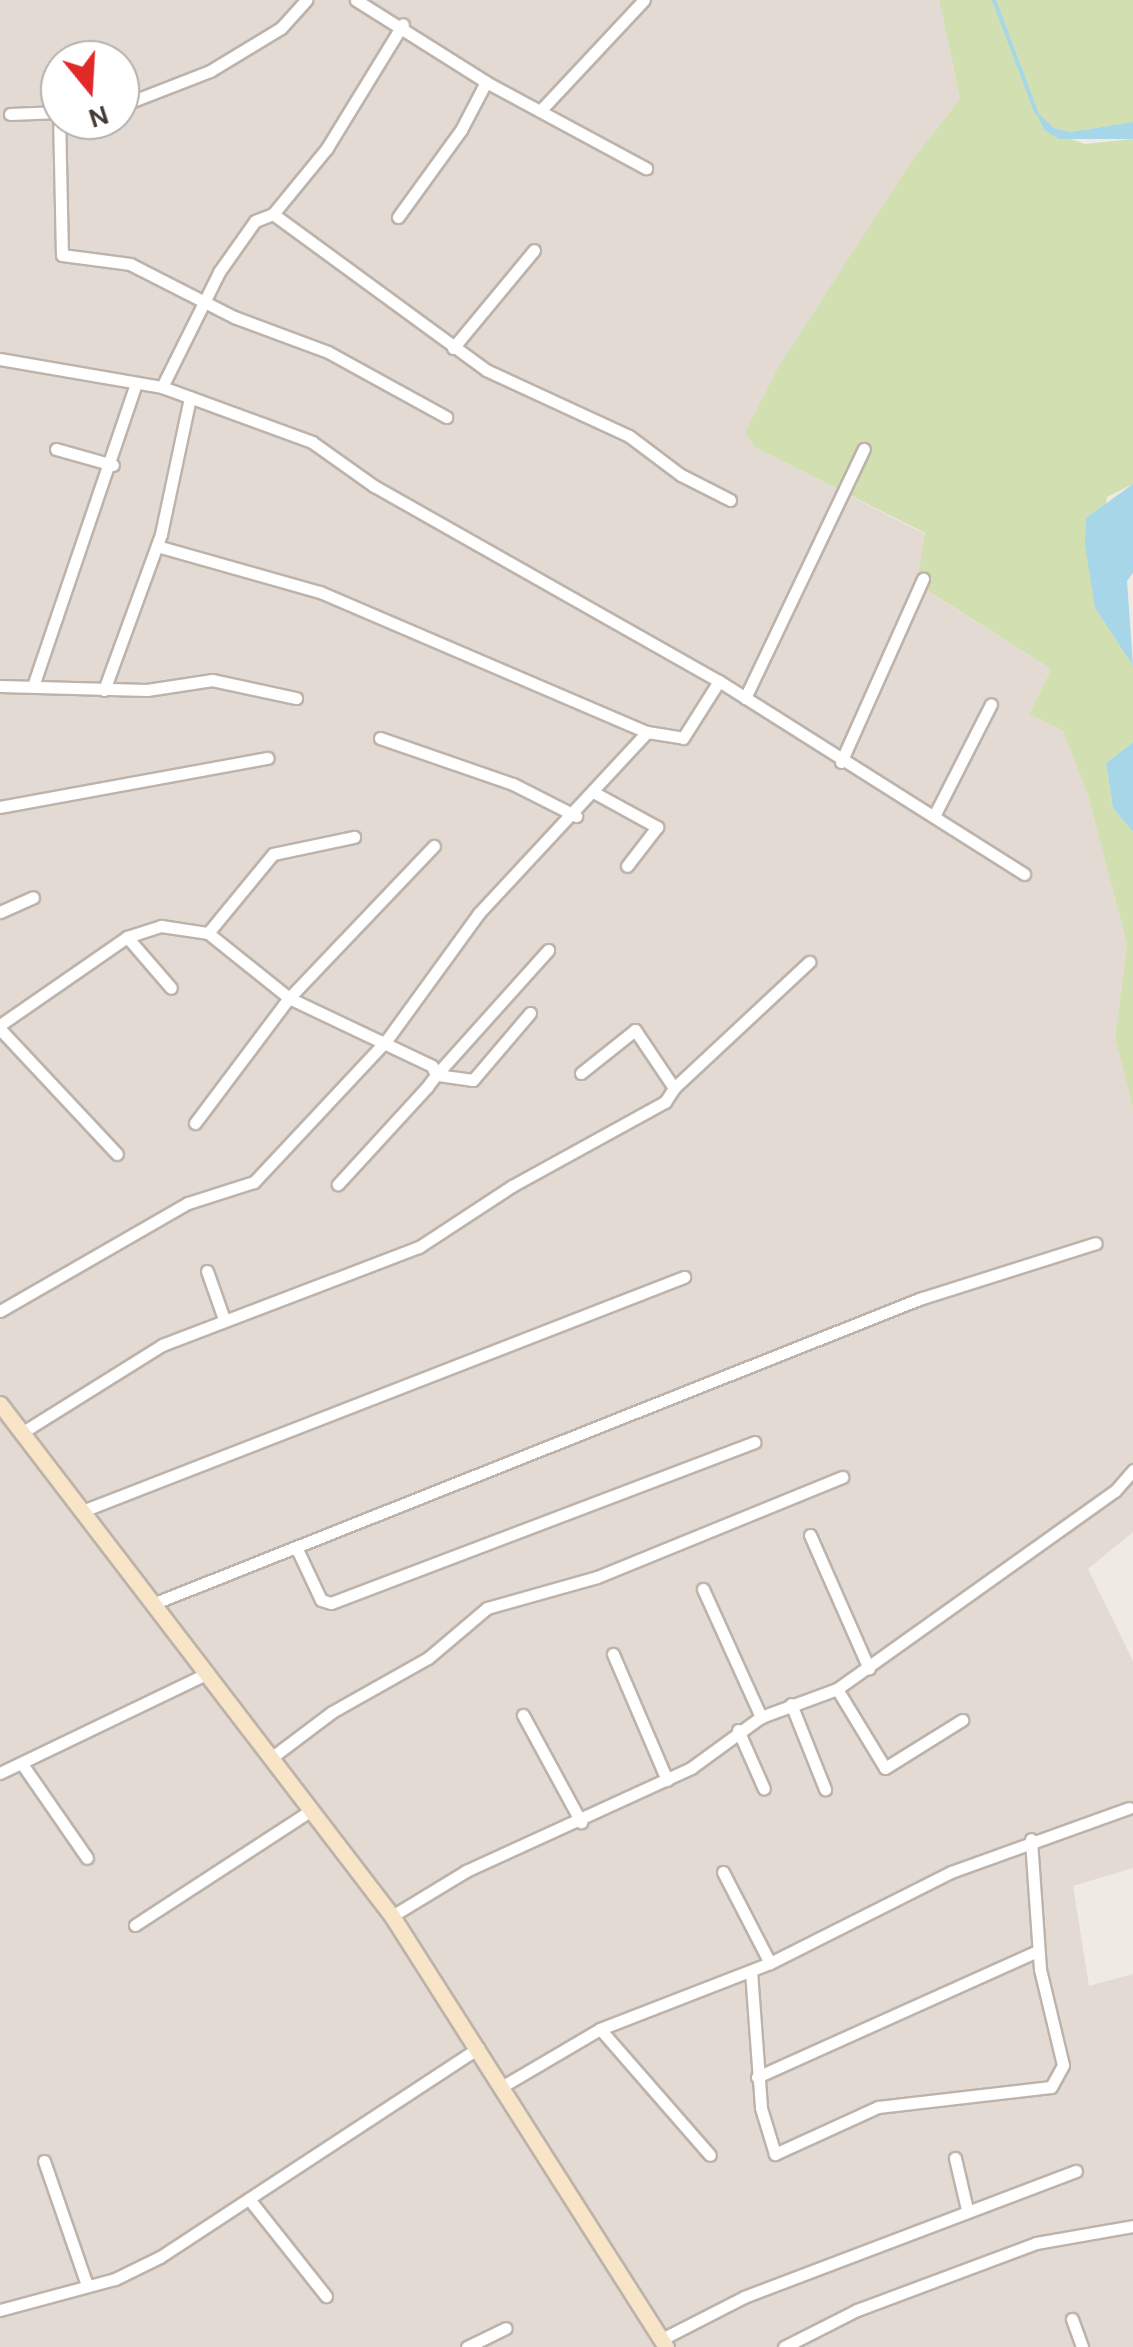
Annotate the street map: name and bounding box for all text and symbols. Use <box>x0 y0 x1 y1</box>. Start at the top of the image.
north arrow <box>40 40 140 140</box>
text: N <box>84 98 113 136</box>

